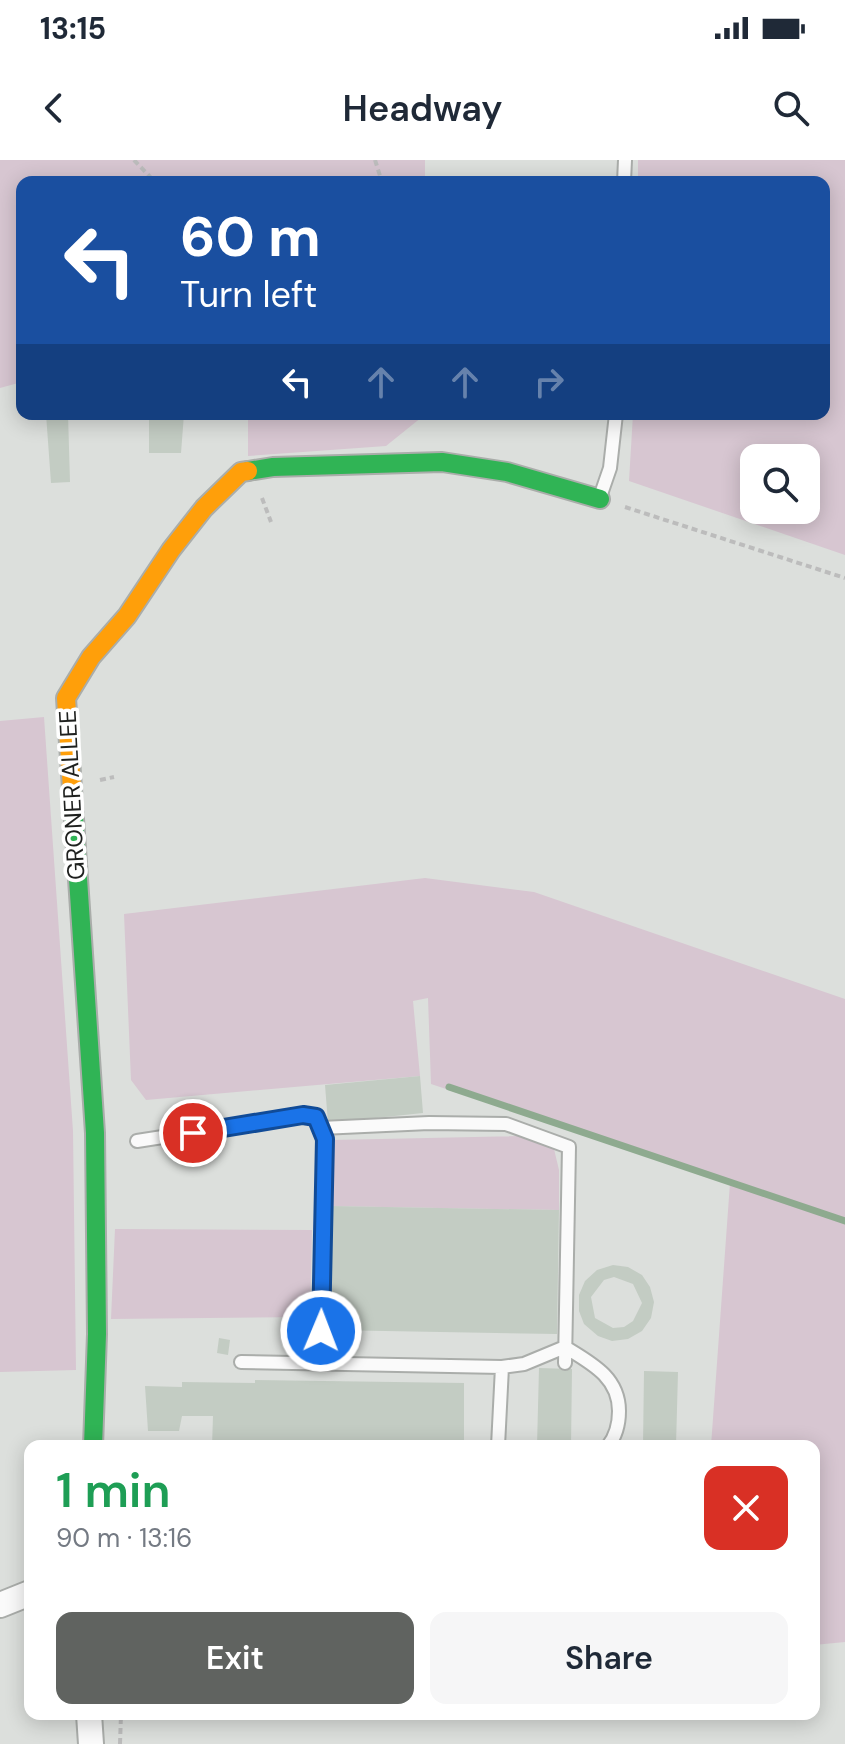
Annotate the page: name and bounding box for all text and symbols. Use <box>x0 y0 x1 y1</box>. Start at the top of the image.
text: 13:15 <box>40 9 106 48</box>
text: Headway <box>343 85 502 132</box>
icon: back <box>32 86 76 130</box>
icon: search <box>769 86 813 130</box>
text: 60 m <box>180 200 321 273</box>
icon: left <box>48 208 152 312</box>
text: Turn left <box>180 271 317 318</box>
icon: left <box>275 360 319 404</box>
icon: ahead <box>359 360 403 404</box>
icon: ahead <box>443 360 487 404</box>
icon: right <box>527 360 571 404</box>
map controls <box>740 444 820 524</box>
button: search <box>740 444 820 524</box>
street label: GRONER ALLEE <box>52 709 91 881</box>
pin <box>159 1099 227 1167</box>
icon: arrive <box>171 1111 215 1155</box>
position arrow <box>279 1289 363 1373</box>
text: 1 min <box>56 1459 171 1522</box>
button: close <box>704 1466 788 1550</box>
text: 90 m · 13:16 <box>56 1521 192 1555</box>
button: Exit <box>56 1612 414 1704</box>
button: Share <box>430 1612 788 1704</box>

